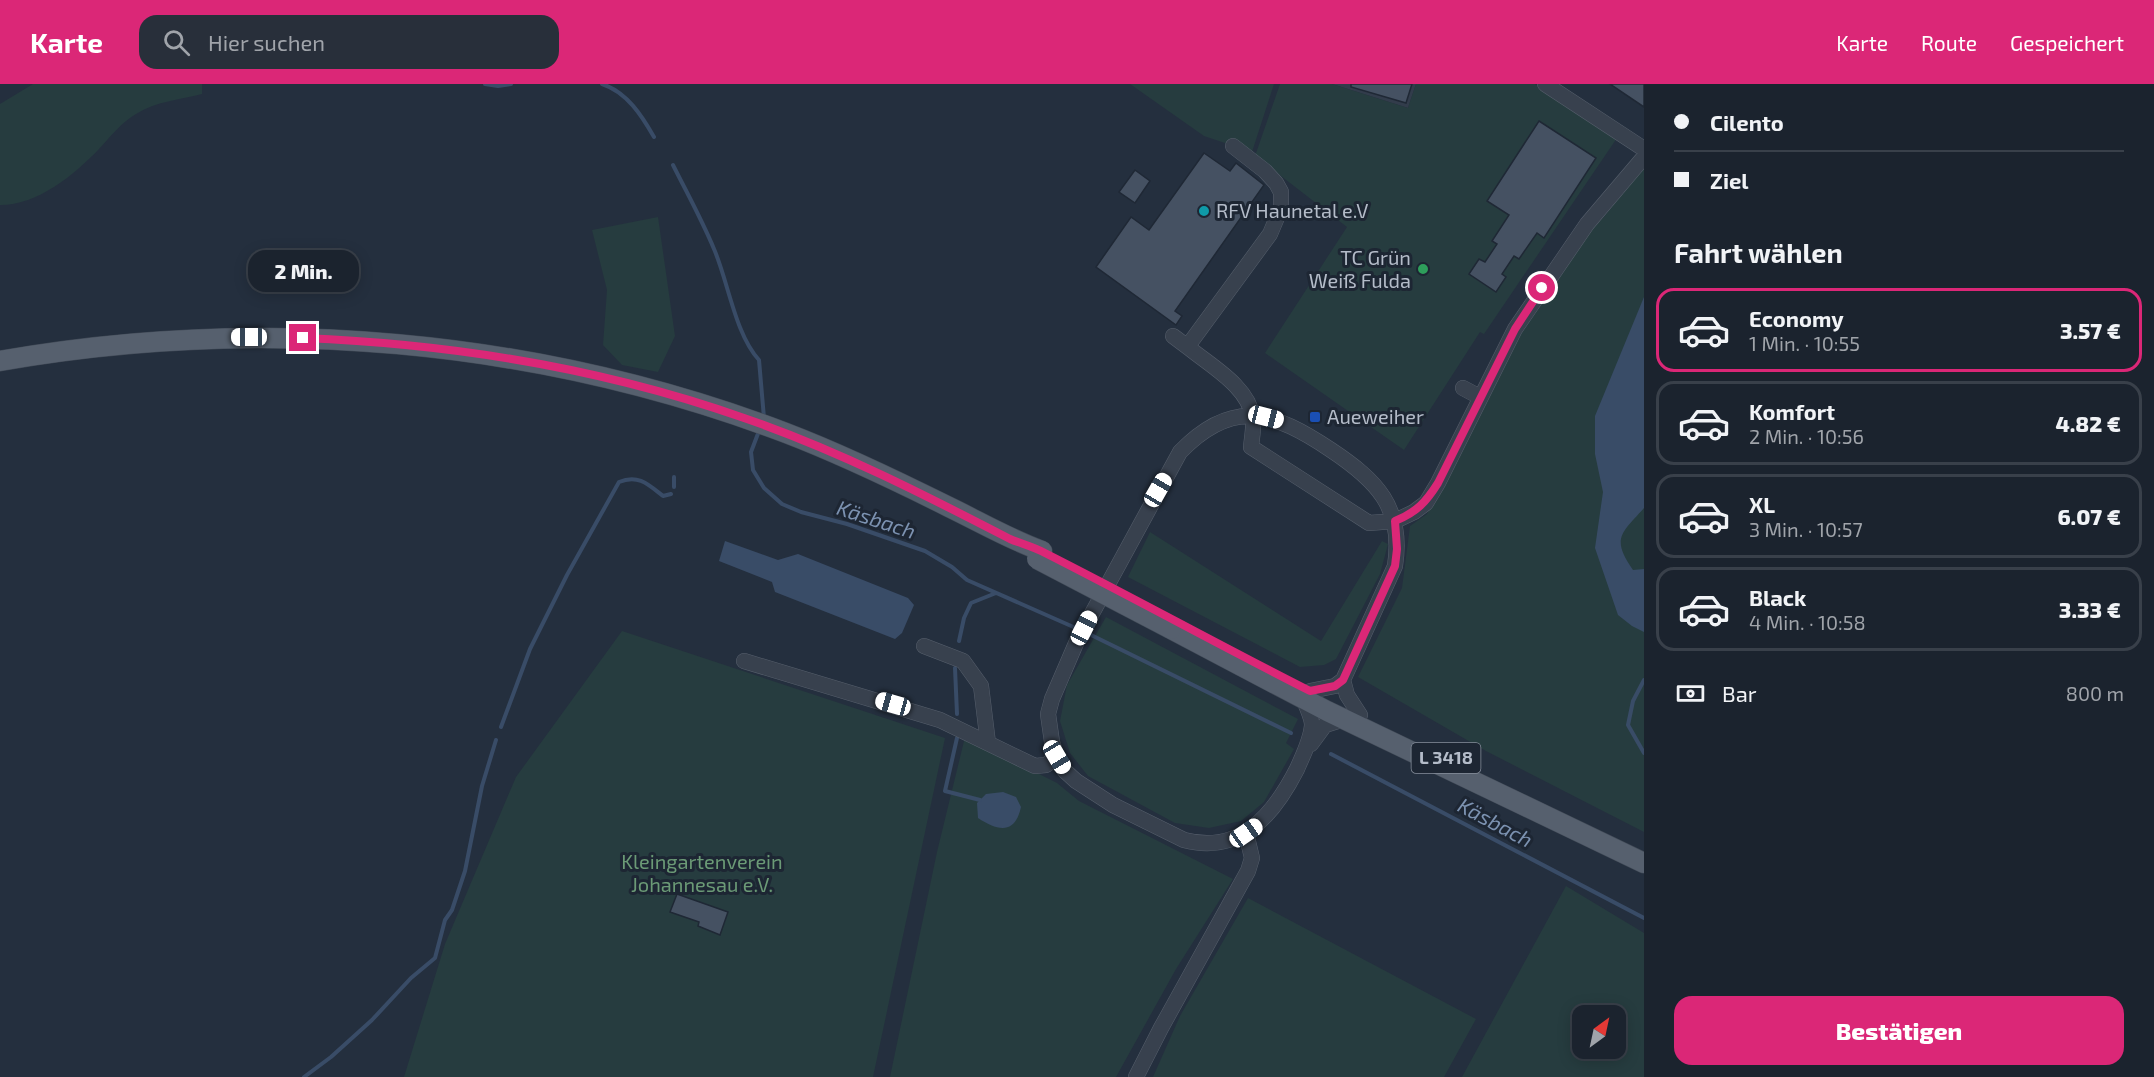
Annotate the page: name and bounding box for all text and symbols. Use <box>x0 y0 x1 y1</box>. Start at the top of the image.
search box <box>139 15 559 69</box>
text: Karte <box>30 25 103 59</box>
icon: search <box>160 26 193 59</box>
text: Hier suchen <box>208 29 325 55</box>
text: Karte <box>1836 30 1888 55</box>
text: Route <box>1921 30 1977 55</box>
text: Gespeichert <box>2010 30 2124 55</box>
text: Cilento <box>1710 109 1784 135</box>
text: Ziel <box>1710 167 1749 193</box>
place label: RFV Haunetal e.V <box>1216 198 1368 222</box>
marker: RFV Haunetal e.V <box>1197 204 1211 218</box>
text: Fahrt wählen <box>1674 236 1843 268</box>
place label: TC Grün Weiß Fulda <box>1309 245 1411 292</box>
callout: 2 Min. <box>248 251 358 293</box>
text: 2 Min. <box>275 259 332 283</box>
marker: TC Grün Weiß Fulda <box>1416 262 1430 276</box>
route start <box>1528 274 1555 301</box>
icon: car <box>1677 303 1731 357</box>
text: Economy <box>1749 305 1844 331</box>
text: 3.57 € <box>2060 317 2121 343</box>
route end <box>289 324 316 351</box>
car <box>231 328 267 346</box>
text: 1 Min. · 10:55 <box>1749 331 1860 355</box>
icon: car <box>1677 396 1731 450</box>
text: Komfort <box>1749 398 1835 424</box>
car <box>1246 404 1286 430</box>
place label: Aueweiher <box>1327 404 1424 428</box>
marker: Aueweiher <box>1308 410 1322 424</box>
text: 4.82 € <box>2055 410 2121 436</box>
text: 2 Min. · 10:56 <box>1749 424 1864 448</box>
car <box>1141 470 1175 510</box>
icon: car <box>1677 489 1731 543</box>
text: XL <box>1749 491 1775 517</box>
water label: Käsbach <box>834 494 919 543</box>
text: 6.07 € <box>2057 503 2121 529</box>
text: 3 Min. · 10:57 <box>1749 517 1863 541</box>
icon: car <box>1677 582 1731 636</box>
text: Black <box>1749 584 1806 610</box>
text: 3.33 € <box>2059 596 2121 622</box>
car <box>1068 608 1100 648</box>
text: 4 Min. · 10:58 <box>1749 610 1866 634</box>
icon: cash <box>1674 677 1707 710</box>
text: Bar <box>1722 680 1757 706</box>
text: 800 m <box>2066 681 2124 705</box>
car <box>873 690 913 718</box>
car <box>1040 737 1074 777</box>
road number: L 3418 <box>1412 743 1480 773</box>
water label: Käsbach <box>1454 792 1537 852</box>
car <box>1226 815 1266 851</box>
park label: Kleingartenverein Johannesau e.V. <box>621 849 783 896</box>
button: Bestätigen <box>1674 996 2124 1065</box>
north arrow <box>1572 1005 1626 1059</box>
map controls <box>1572 1005 1626 1059</box>

